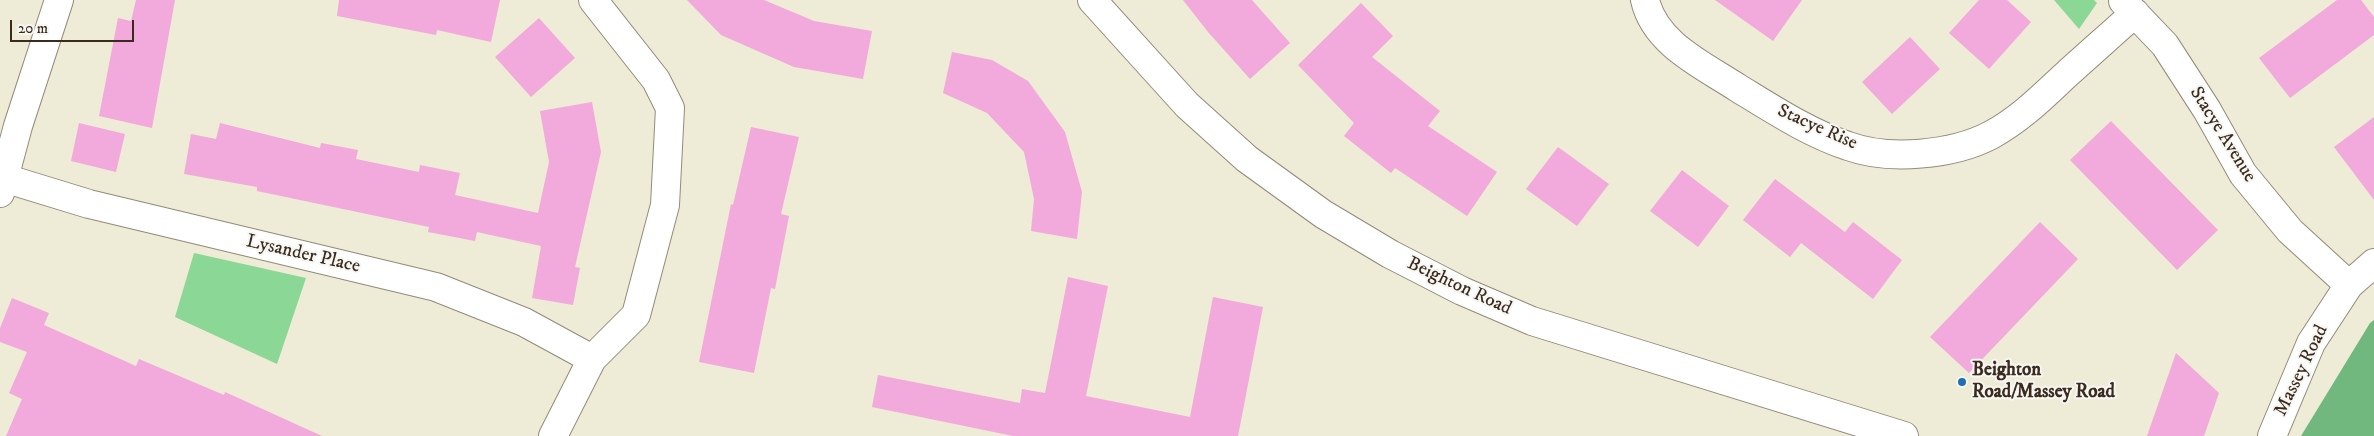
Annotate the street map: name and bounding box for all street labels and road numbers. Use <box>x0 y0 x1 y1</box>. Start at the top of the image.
street label: Stacye Avenue <box>2184 83 2260 187</box>
street label: Stacye Rise <box>1774 100 1860 156</box>
street label: Lysander Place <box>244 231 362 279</box>
street label: Beighton Road <box>1403 253 1515 321</box>
street label: Massey Road <box>2270 322 2334 420</box>

